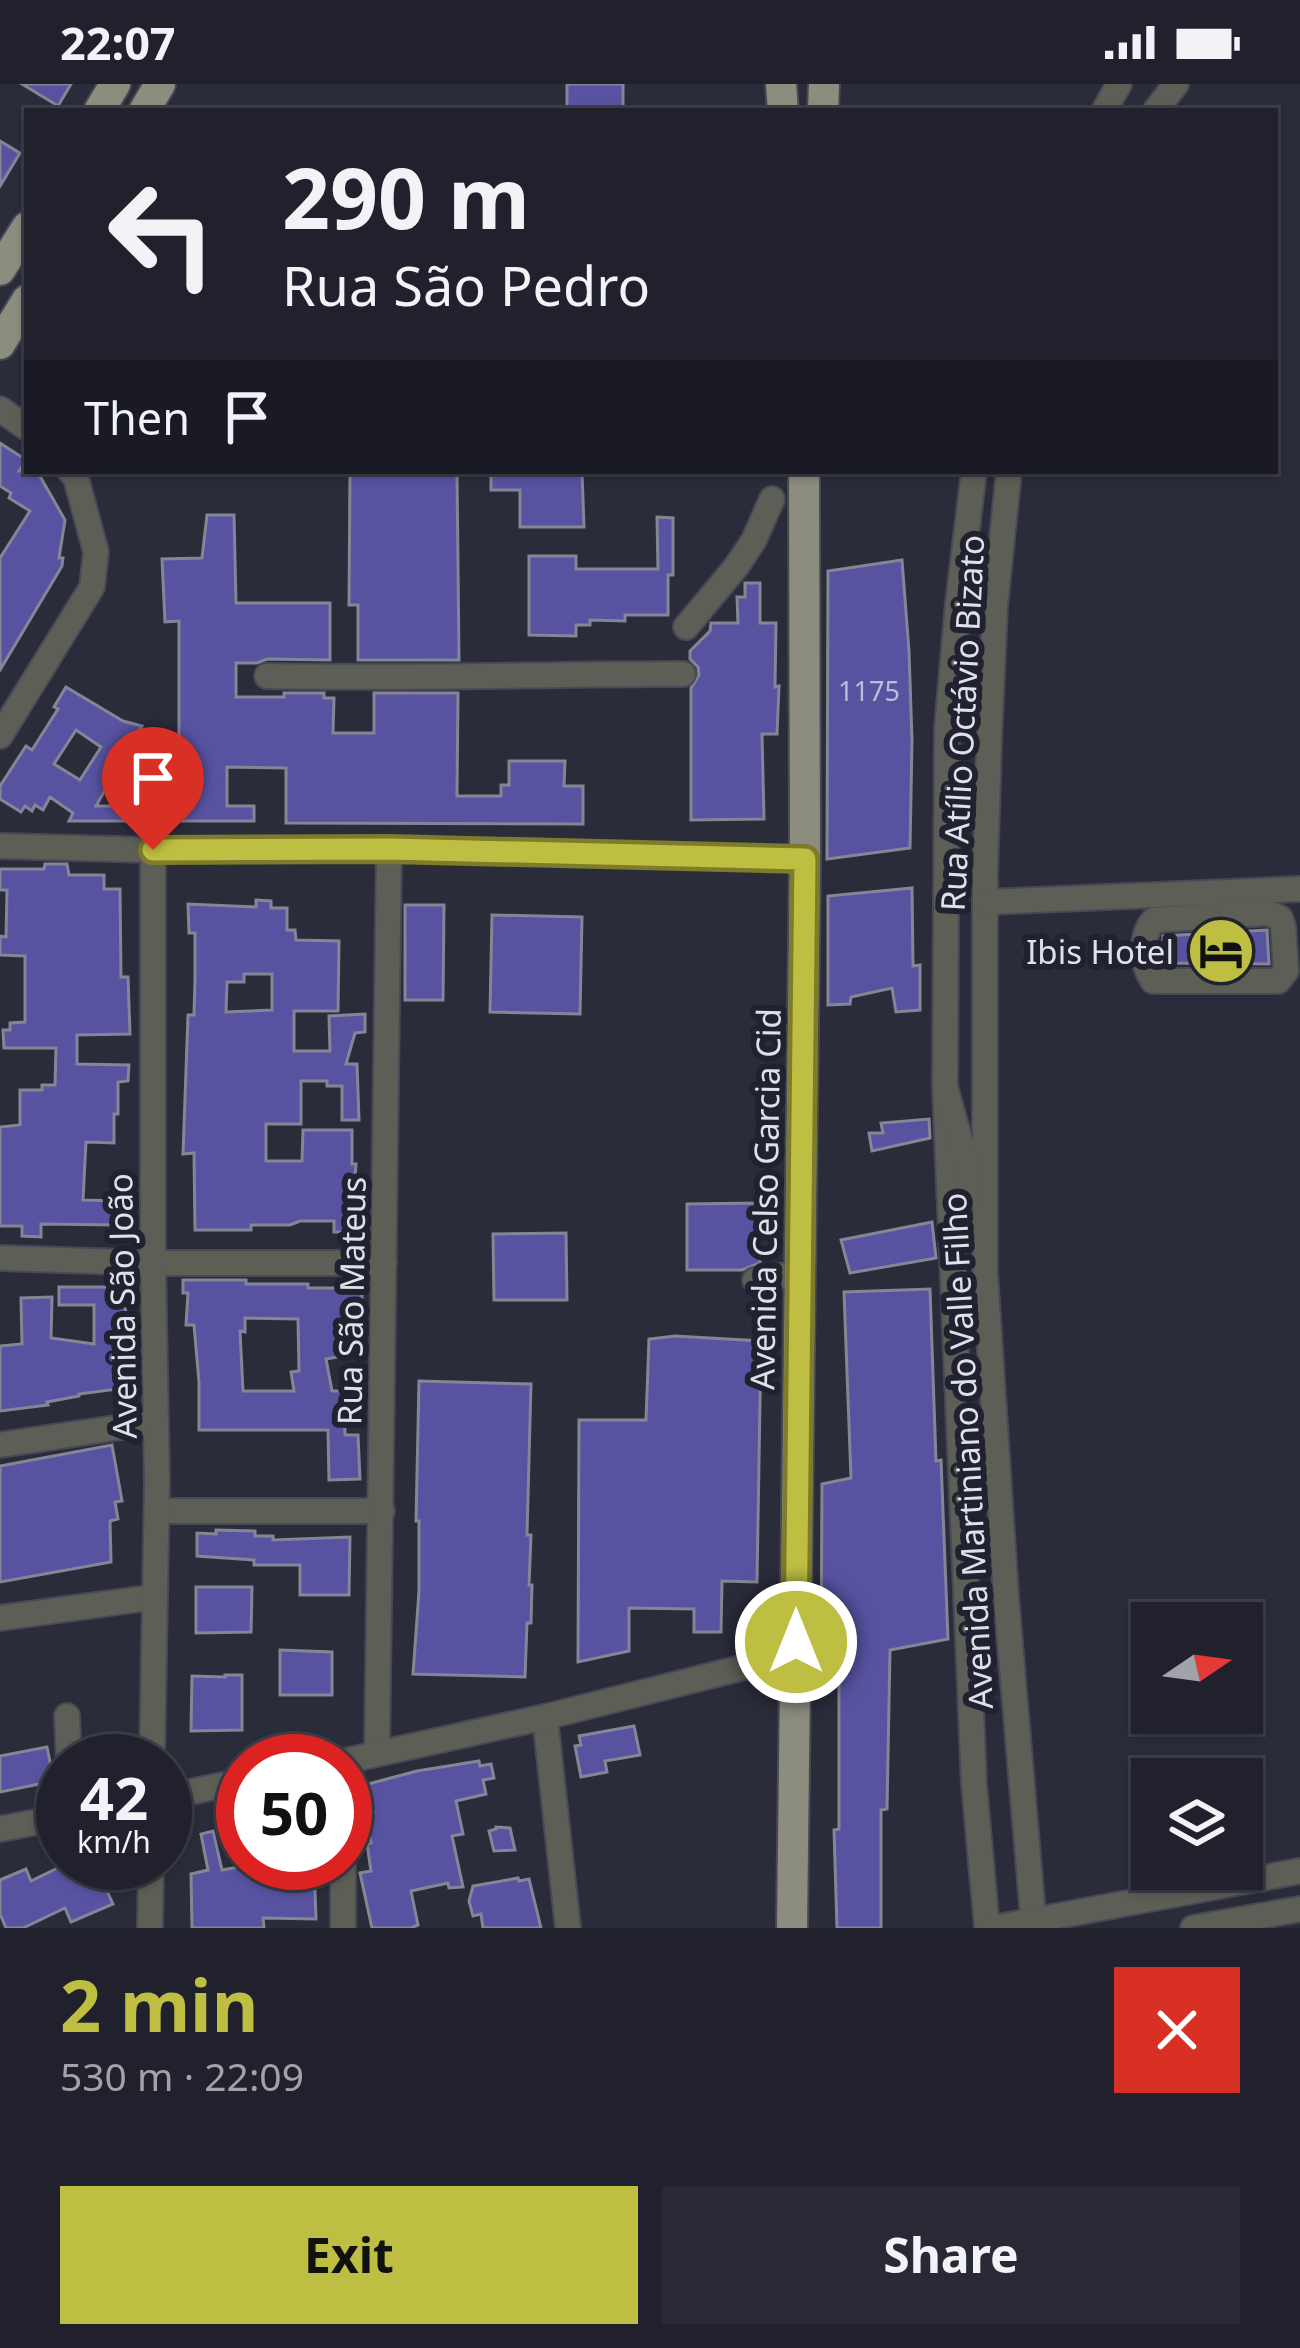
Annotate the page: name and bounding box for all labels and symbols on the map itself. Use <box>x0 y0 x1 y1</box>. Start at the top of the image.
street label: Rua Atílio Octávio Bizato <box>930 534 994 912</box>
house number: 1175 <box>838 672 900 709</box>
pin <box>102 727 204 850</box>
hotel icon: Ibis Hotel <box>1186 916 1256 986</box>
place label: Ibis Hotel <box>1026 929 1174 974</box>
street label: Avenida Celso Garcia Cid <box>739 1008 791 1390</box>
street label: Avenida São João <box>97 1173 147 1439</box>
street label: Rua São Mateus <box>326 1176 376 1426</box>
street label: Avenida Martiniano do Valle Filho <box>931 1192 1003 1710</box>
position arrow <box>733 1579 859 1705</box>
north arrow <box>1131 1602 1263 1734</box>
speed limit sign: 50 <box>216 1734 372 1890</box>

